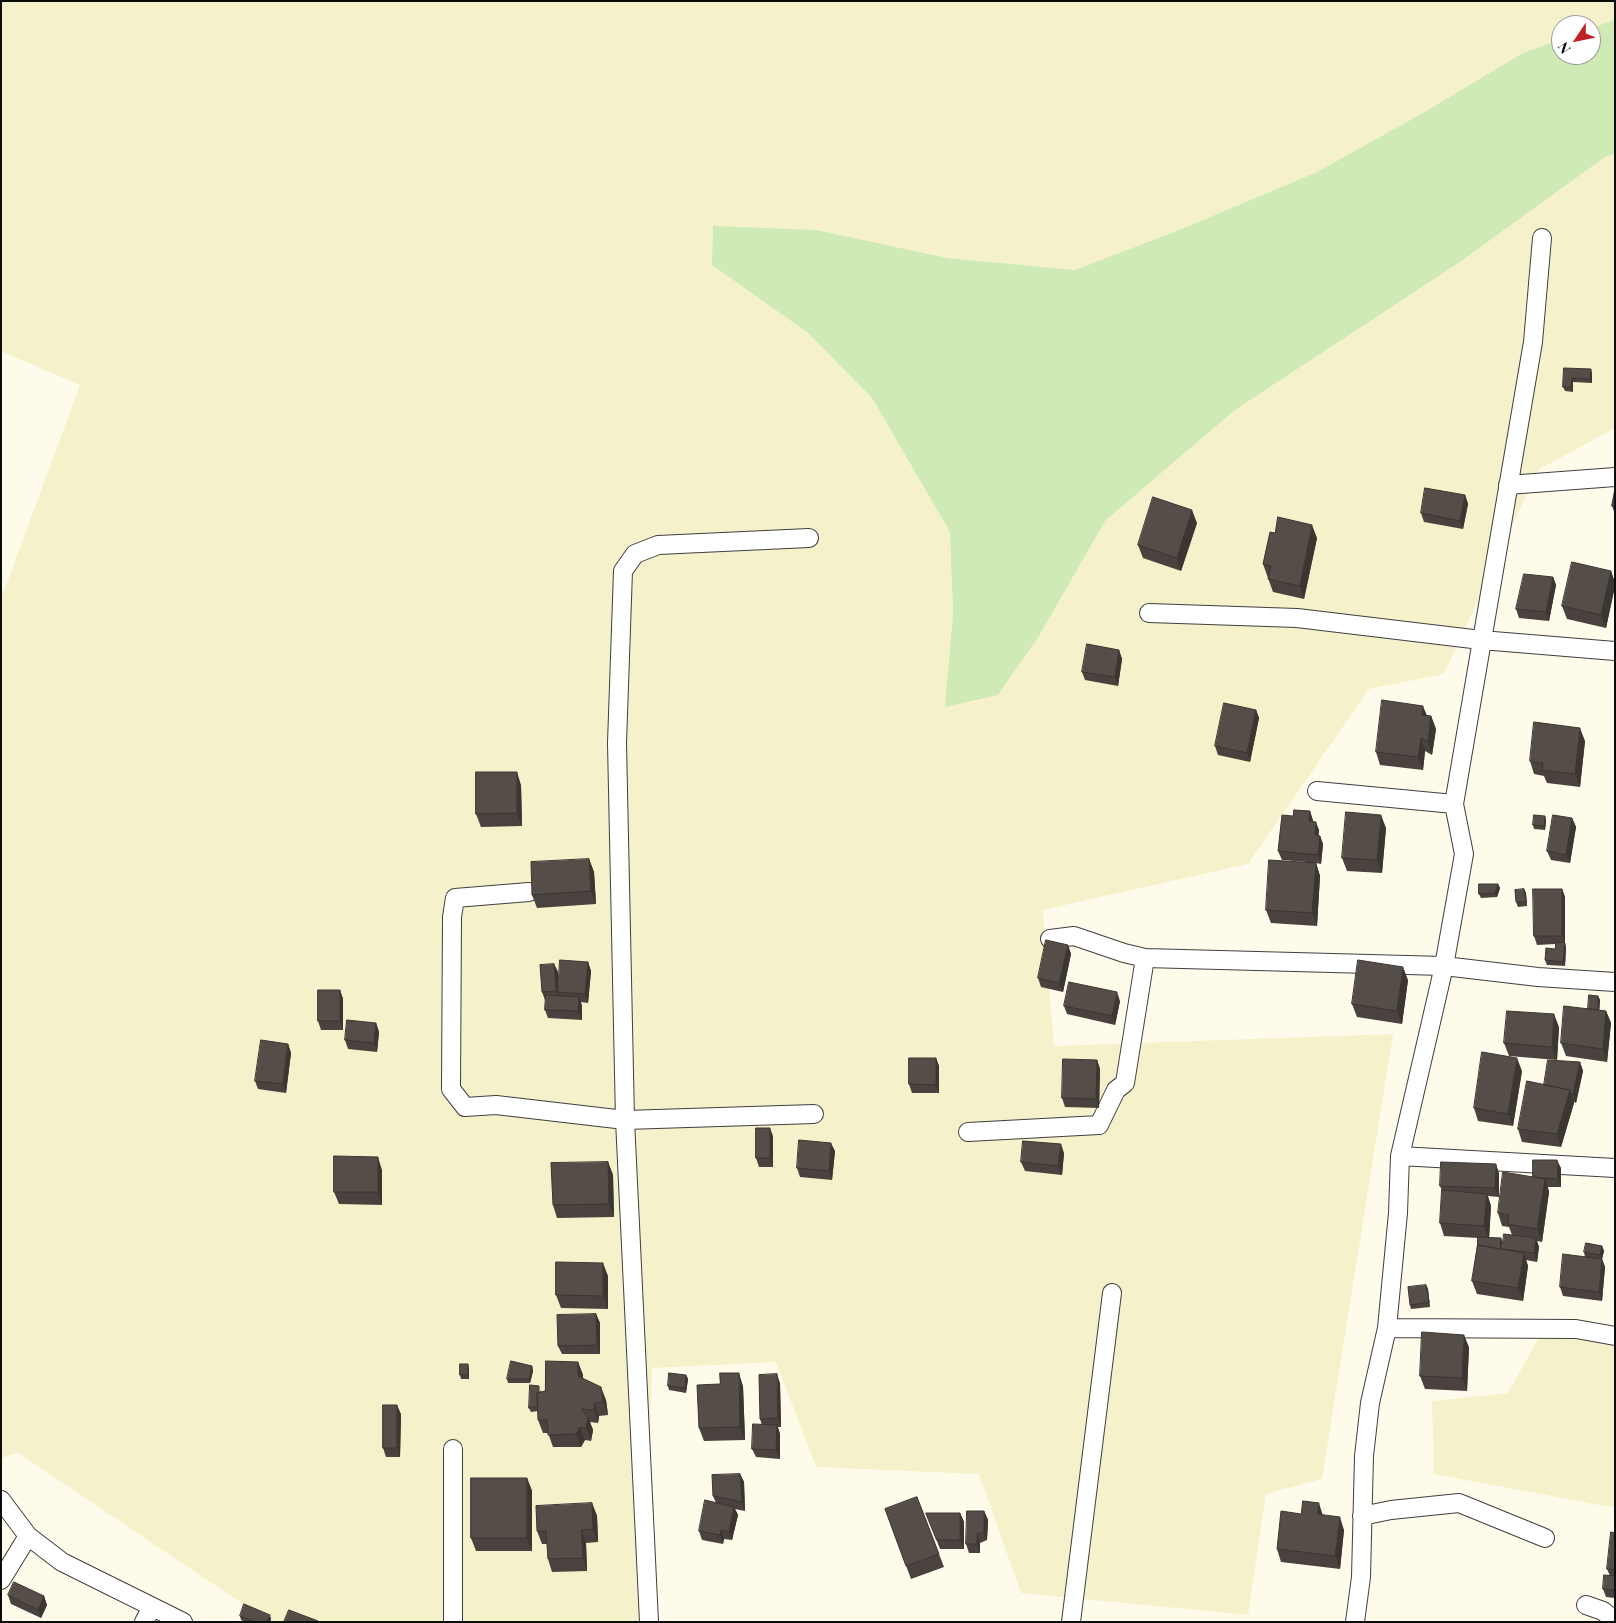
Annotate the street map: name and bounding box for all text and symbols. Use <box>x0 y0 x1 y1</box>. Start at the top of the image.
north arrow <box>1551 15 1601 65</box>
text: N <box>1553 39 1575 58</box>

